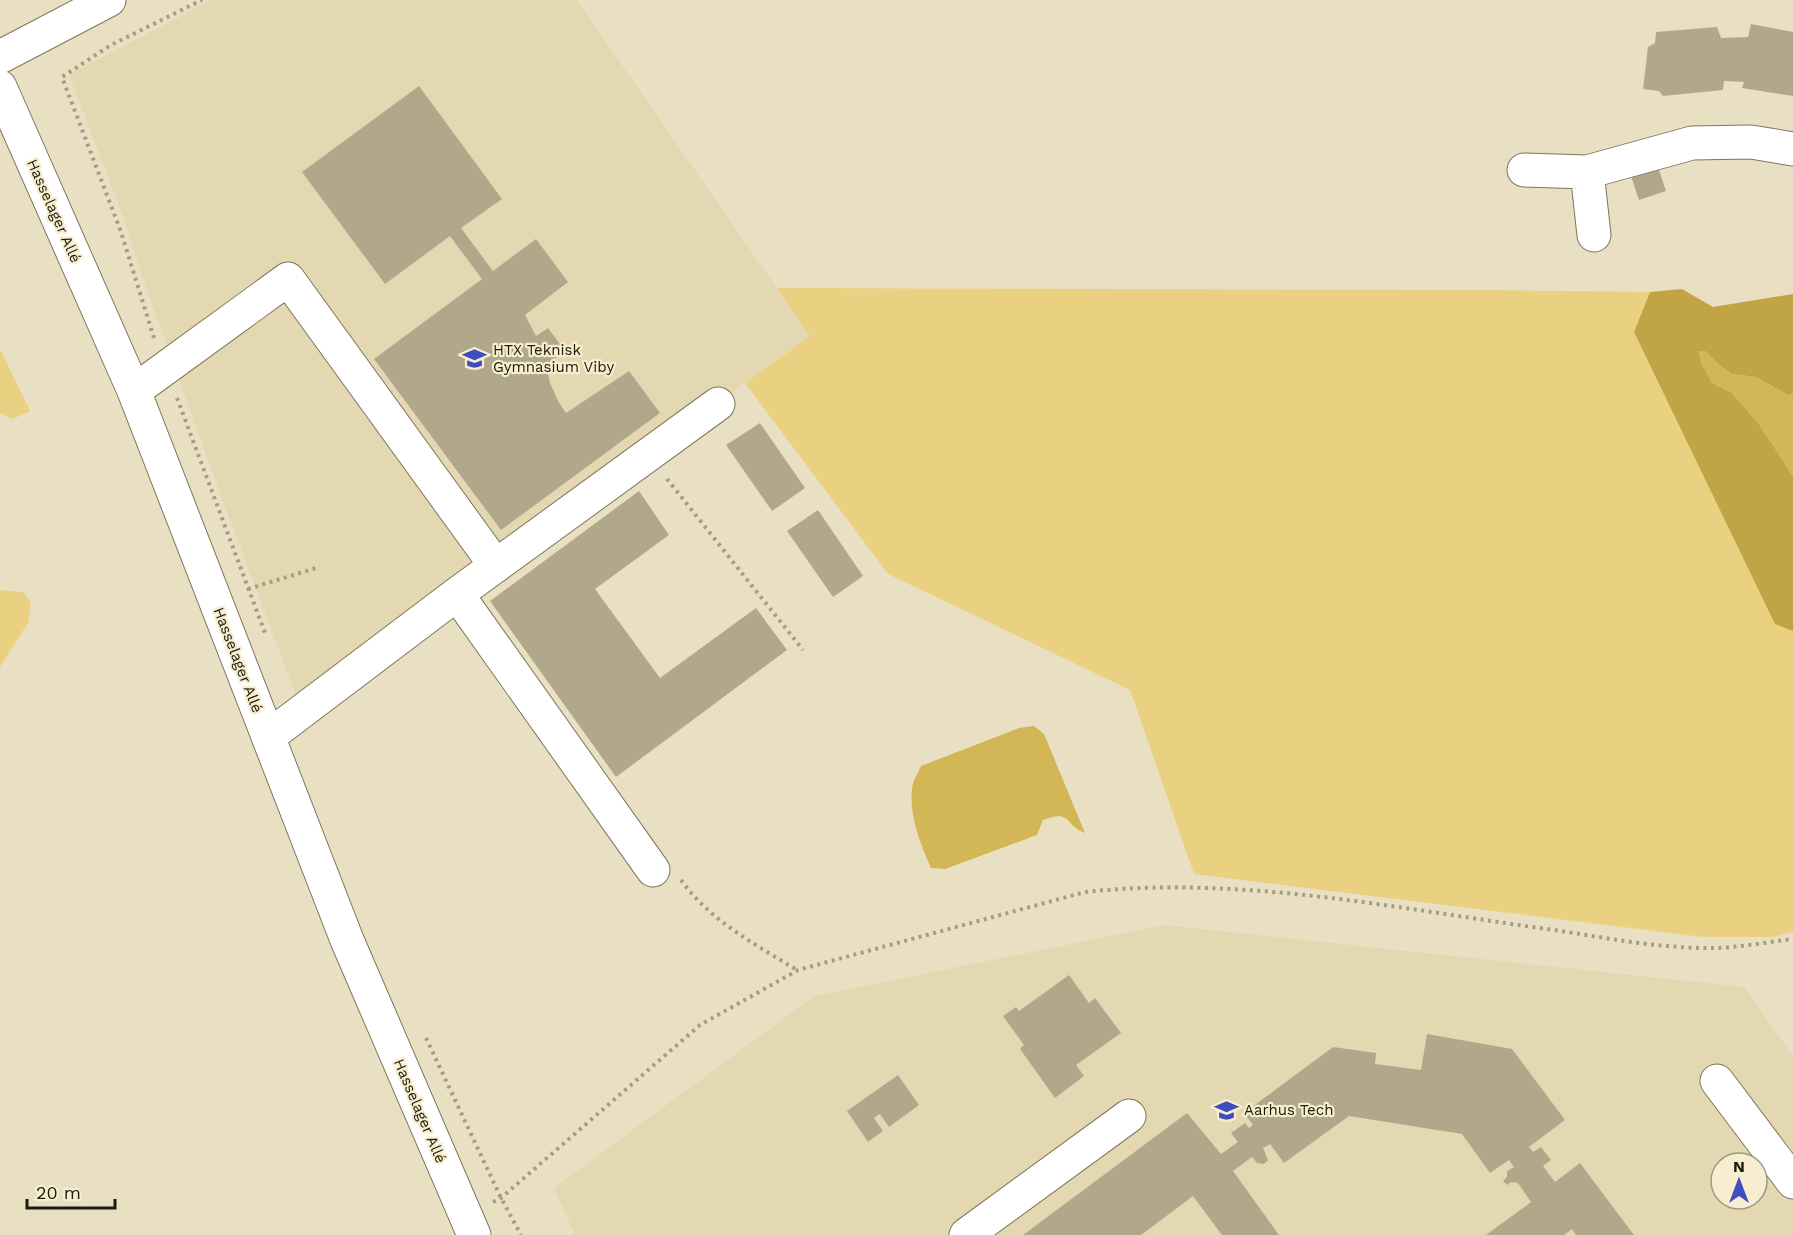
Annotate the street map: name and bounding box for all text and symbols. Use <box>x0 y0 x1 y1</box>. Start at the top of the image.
street label: Hasselager Allé <box>23 156 85 266</box>
place label: HTX Teknisk Gymnasium Viby <box>493 341 615 376</box>
school or university icon: HTX Teknisk Gymnasium Viby <box>462 346 488 372</box>
street label: Hasselager Allé <box>210 605 266 715</box>
street label: Hasselager Allé <box>390 1056 450 1166</box>
school or university icon: Aarhus Tech <box>1213 1097 1239 1123</box>
place label: Aarhus Tech <box>1244 1101 1333 1119</box>
north arrow <box>1709 1151 1769 1211</box>
text: N <box>1733 1157 1745 1176</box>
scale bar <box>27 1172 116 1210</box>
text: 20 m <box>36 1182 81 1203</box>

